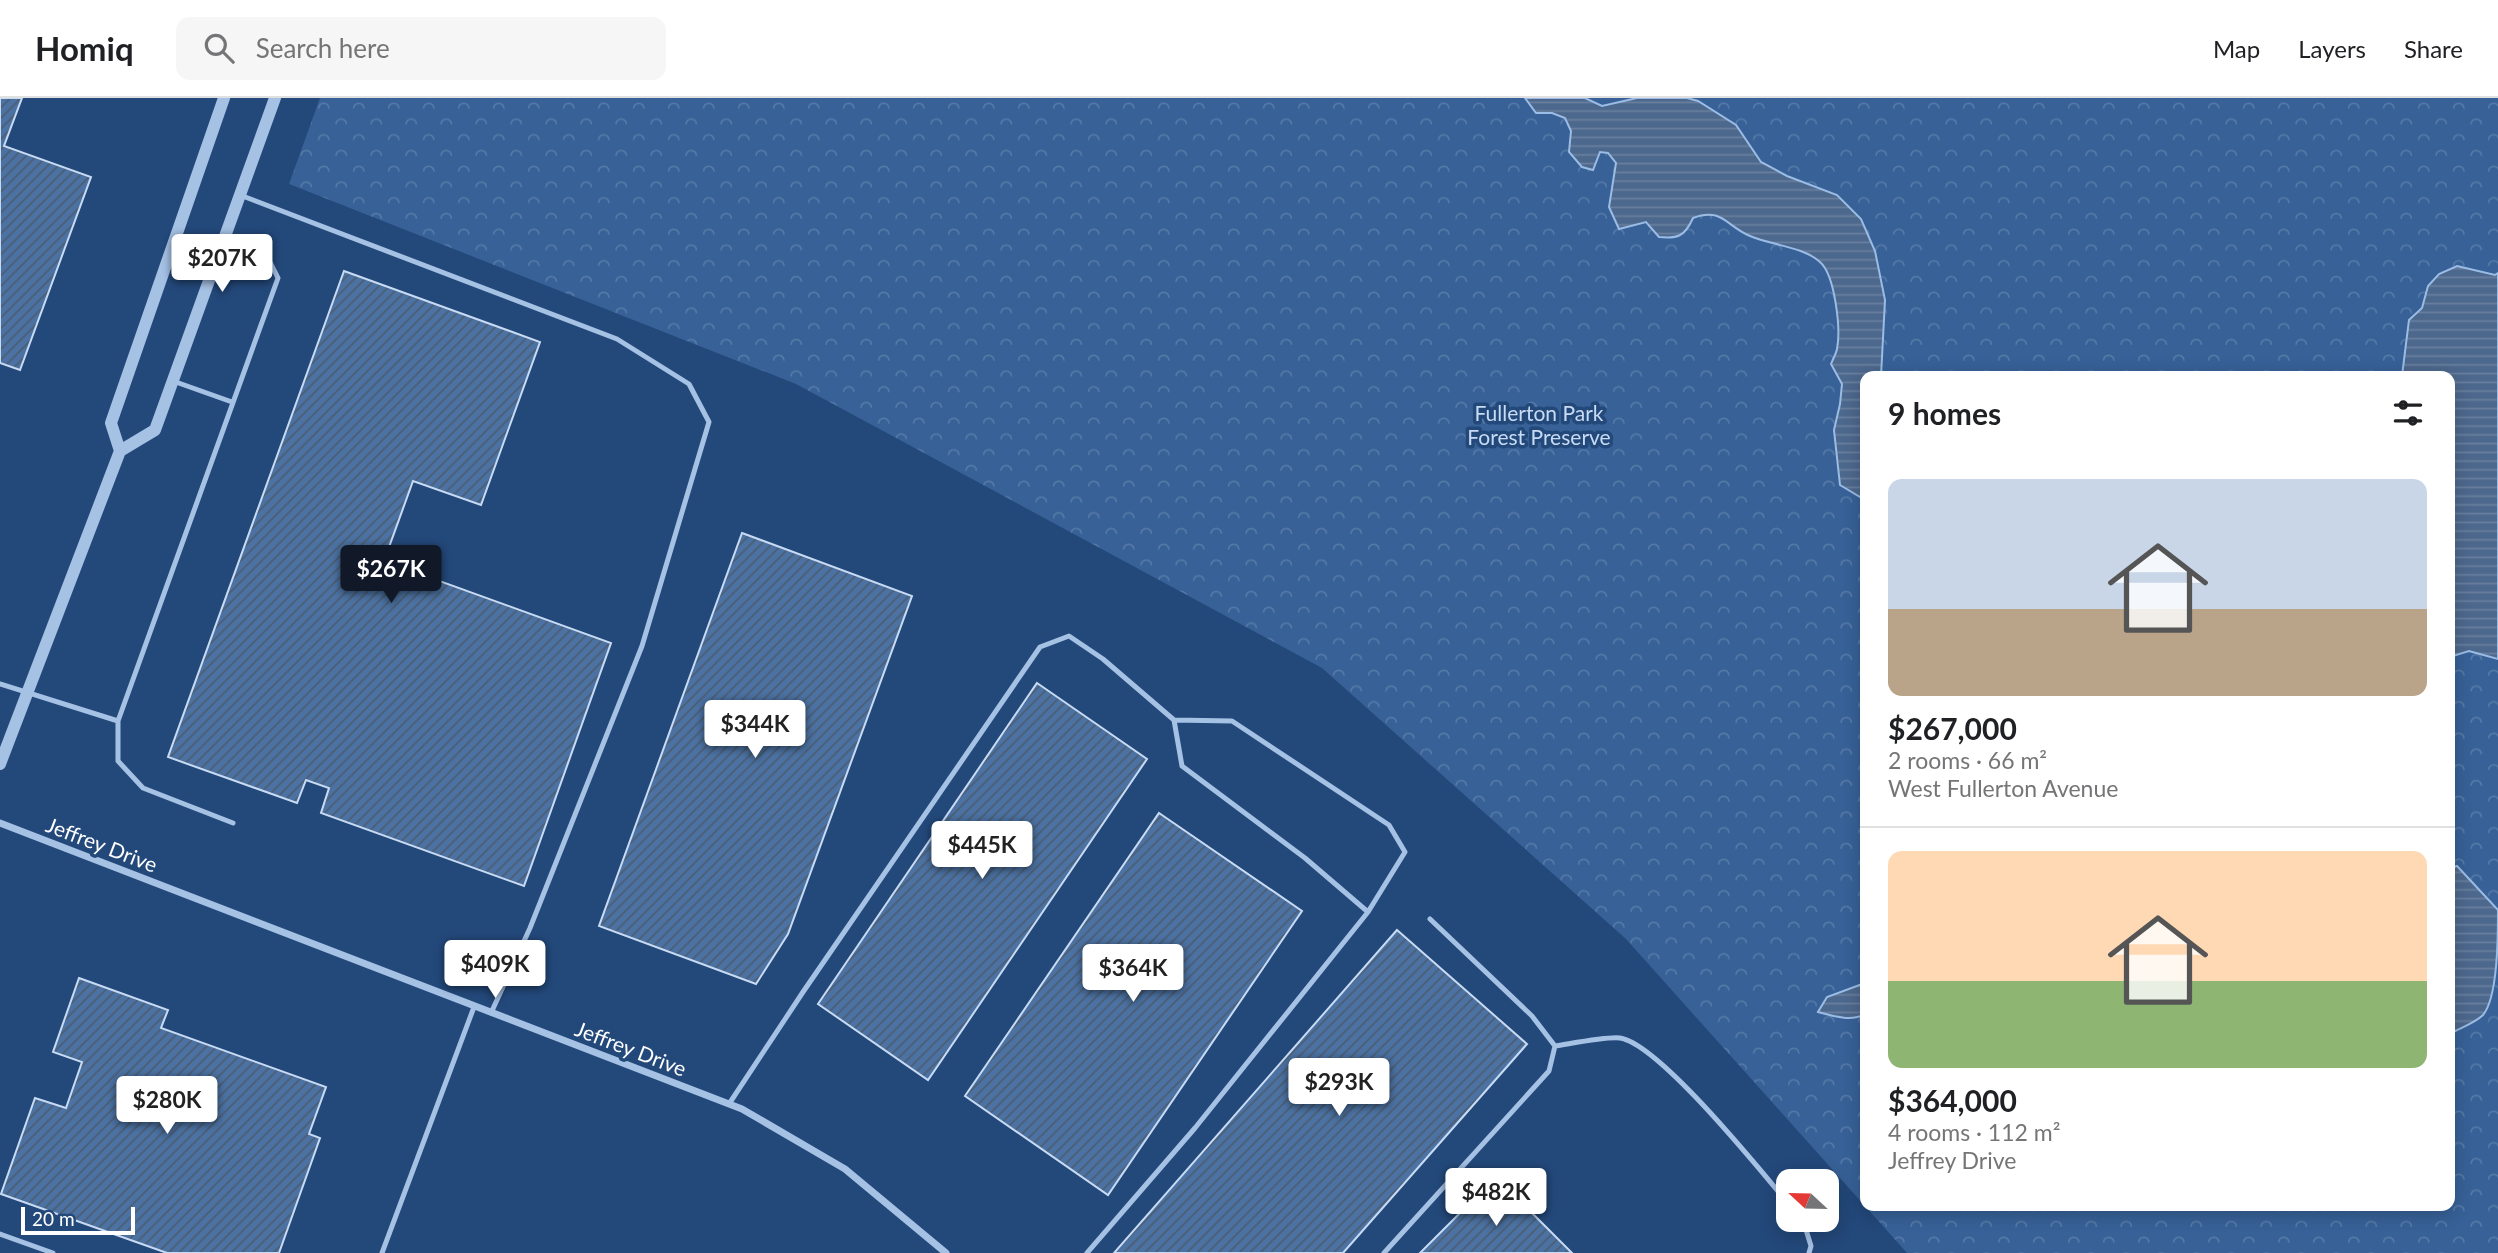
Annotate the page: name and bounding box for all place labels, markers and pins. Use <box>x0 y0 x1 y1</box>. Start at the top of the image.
pin: $207K <box>173 234 271 294</box>
pin: $267K <box>342 546 440 605</box>
pin: $344K <box>706 700 804 760</box>
pin: $445K <box>933 822 1031 881</box>
pin: $409K <box>446 940 544 1000</box>
pin: $364K <box>1084 944 1182 1004</box>
pin: $293K <box>1290 1058 1388 1118</box>
pin: $280K <box>118 1076 216 1136</box>
pin: $482K <box>1447 1168 1545 1228</box>

